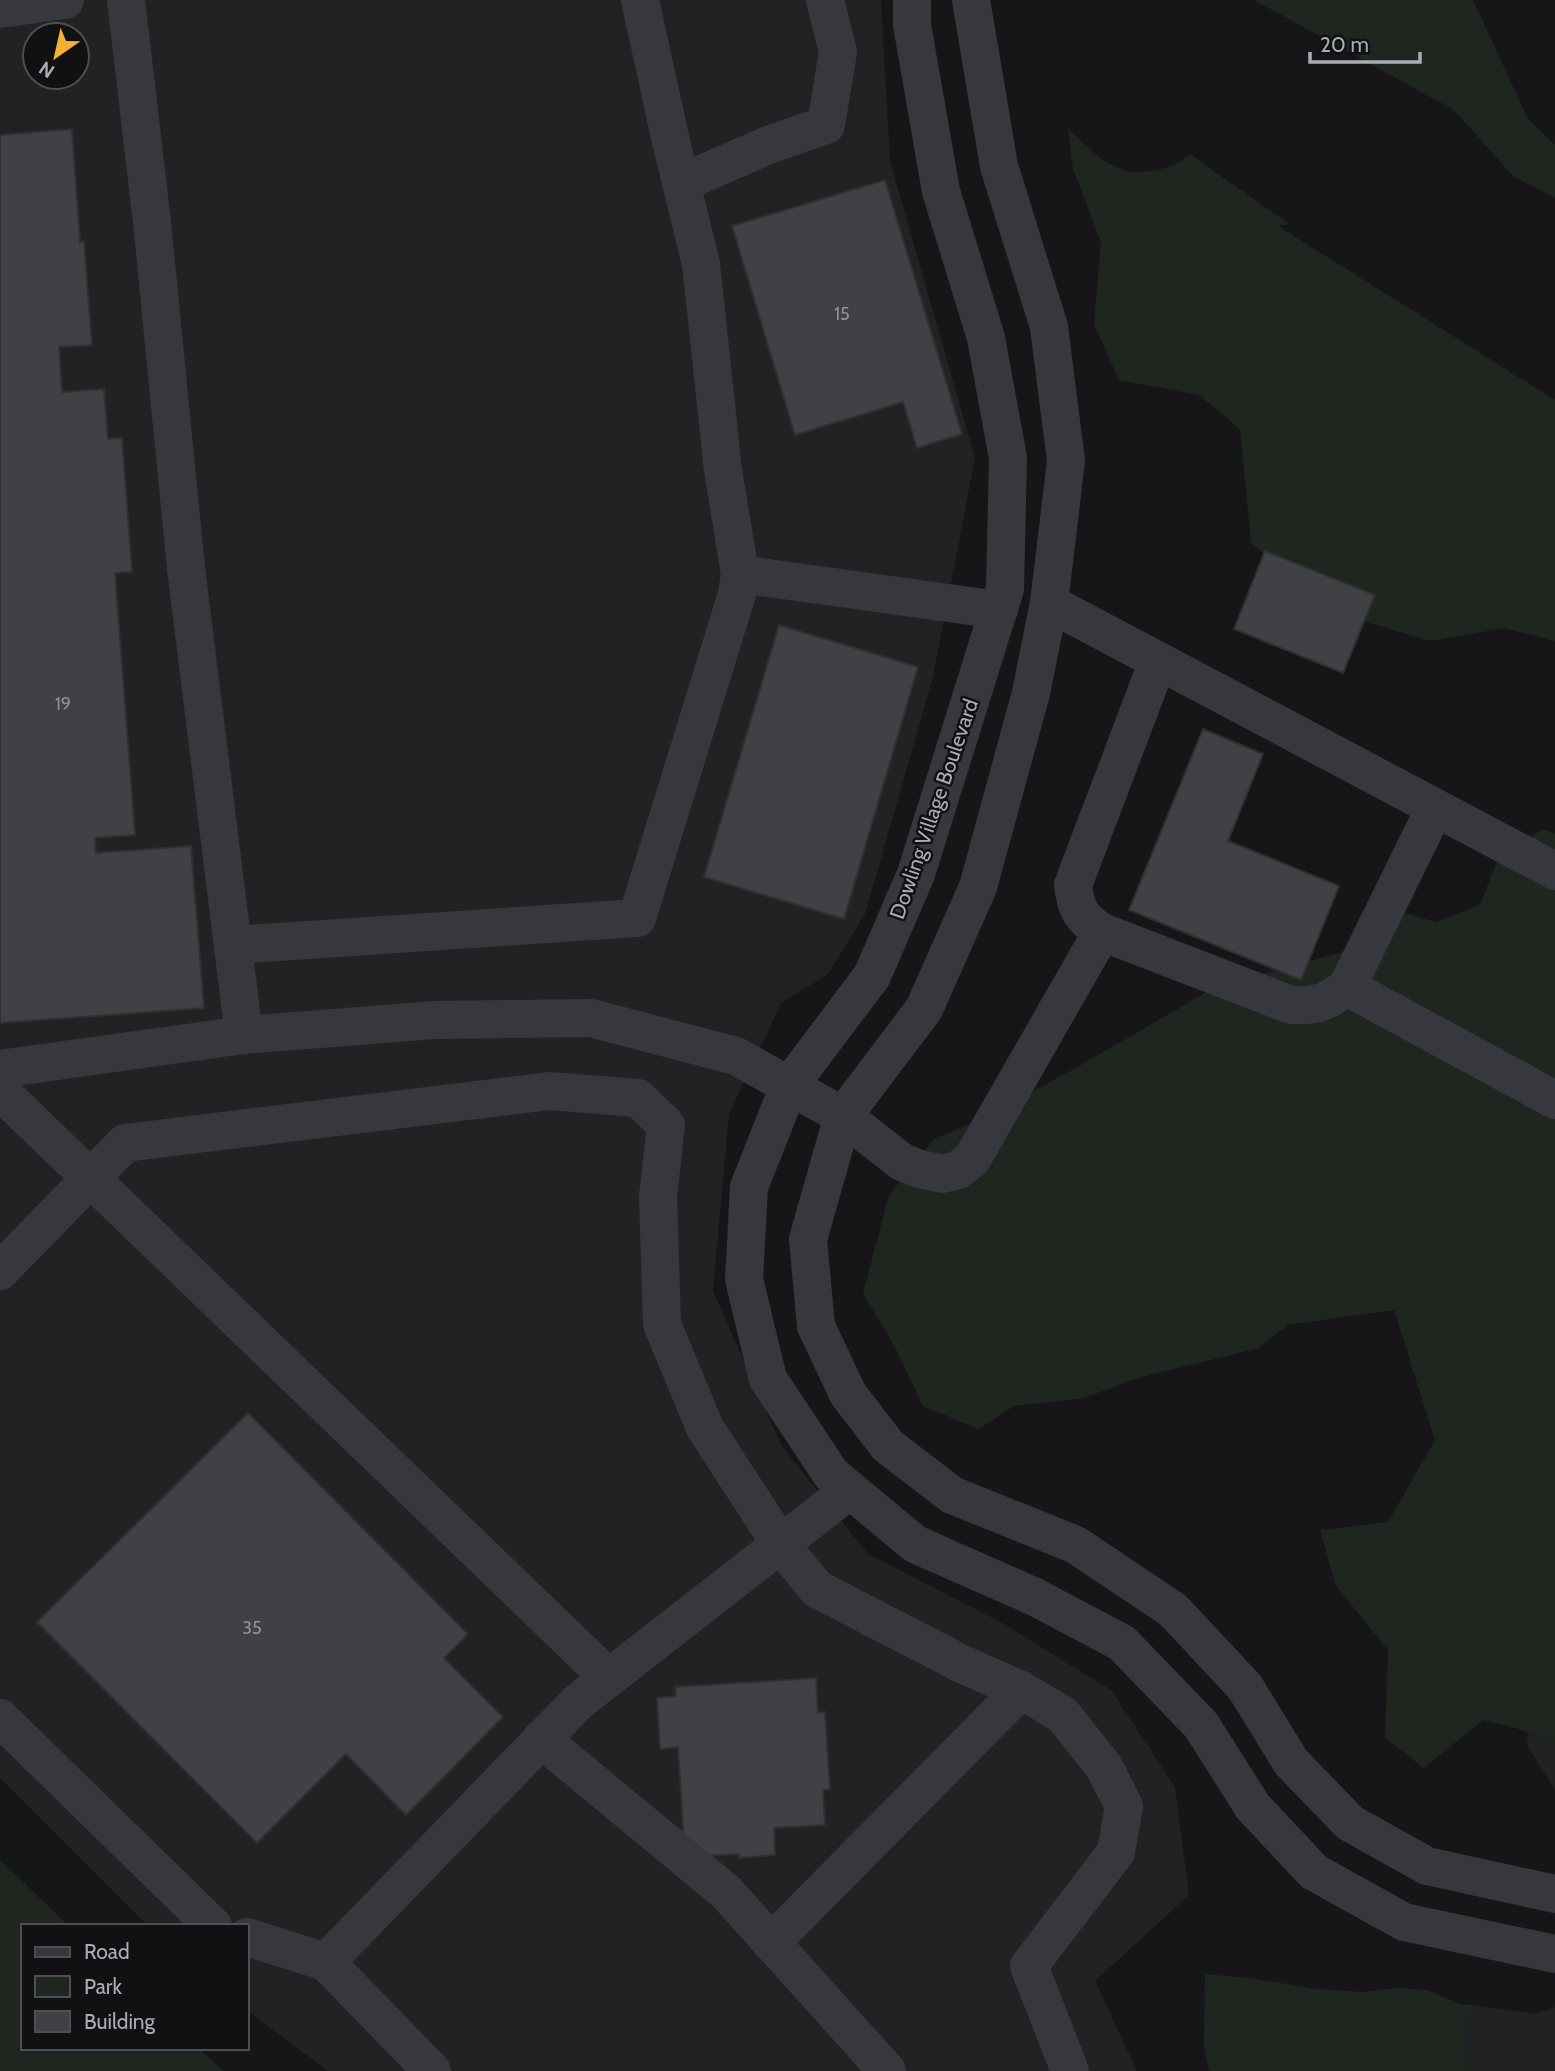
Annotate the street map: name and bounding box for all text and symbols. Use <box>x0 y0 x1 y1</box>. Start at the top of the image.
north arrow <box>21 21 91 91</box>
scale bar <box>1310 21 1420 65</box>
text: 20 m <box>1320 32 1369 57</box>
text: N <box>35 56 59 83</box>
house number: 15 <box>834 303 850 325</box>
house number: 19 <box>55 693 71 715</box>
street label: Dowling Village Boulevard <box>884 695 983 922</box>
house number: 35 <box>242 1617 262 1639</box>
legend <box>21 1924 248 2050</box>
text: Road <box>84 1939 130 1964</box>
text: Park <box>84 1974 122 1999</box>
text: Building <box>84 2009 156 2034</box>

